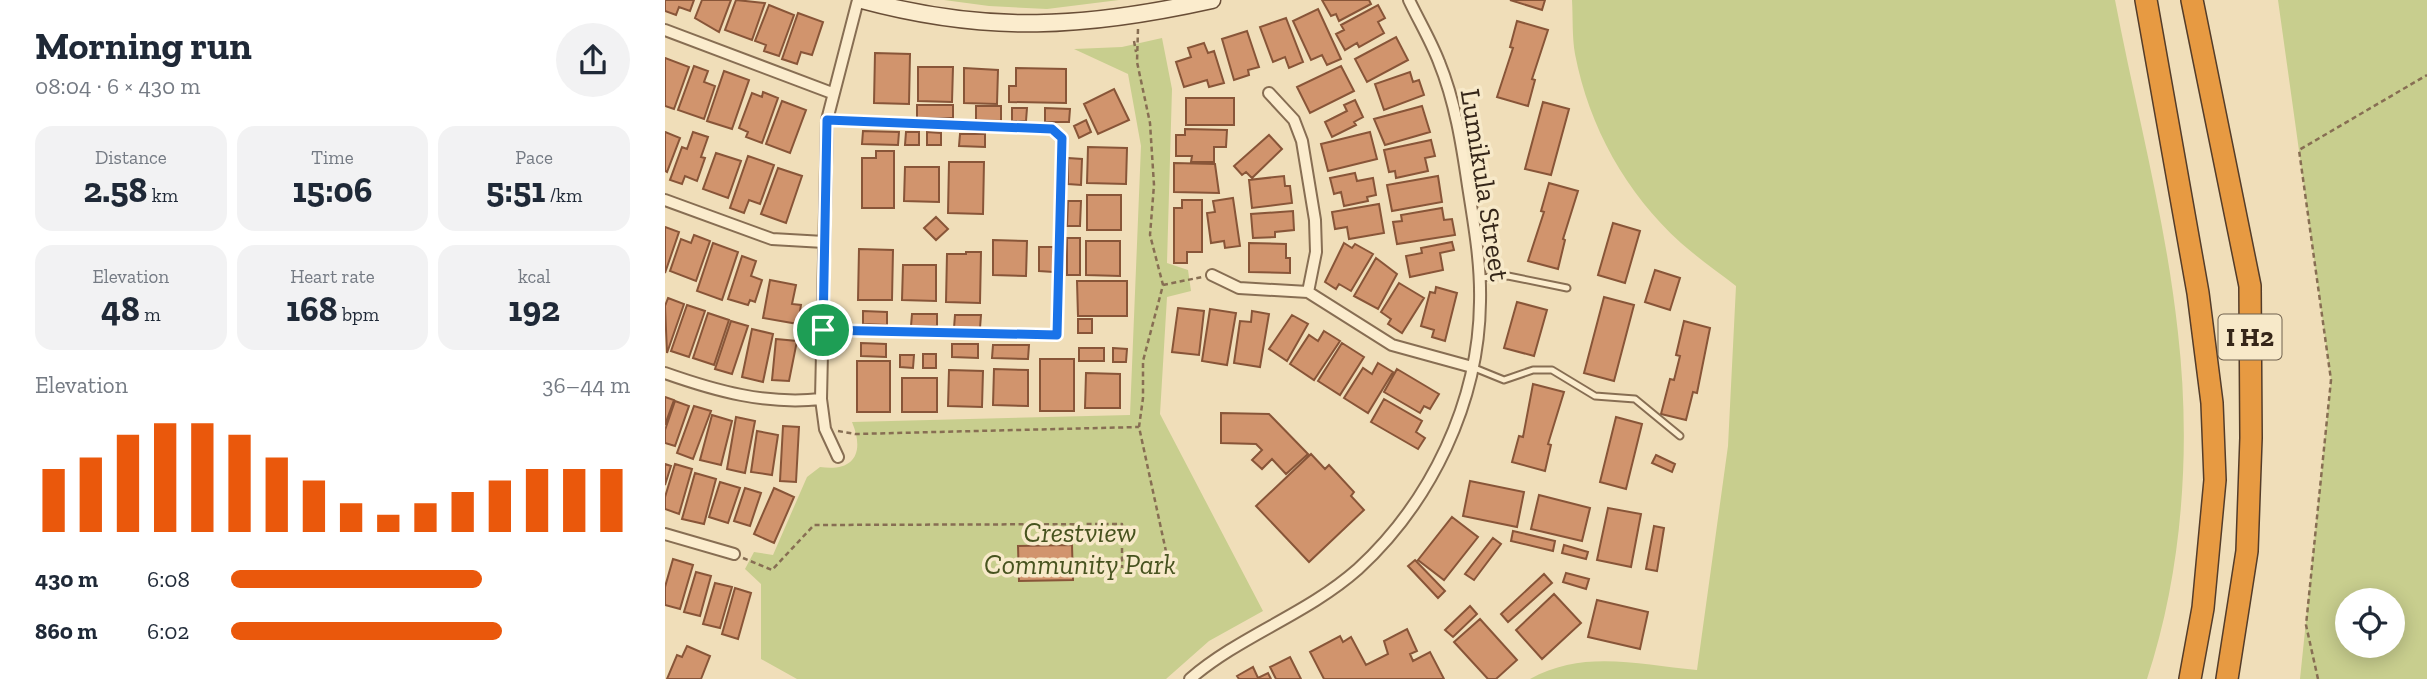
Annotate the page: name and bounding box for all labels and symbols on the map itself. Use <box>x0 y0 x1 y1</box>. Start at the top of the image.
street label: Lumikula Street <box>1454 87 1517 284</box>
pin <box>793 300 853 360</box>
road number: I H2 <box>2219 314 2281 360</box>
park label: Crestview Community Park <box>984 516 1176 581</box>

